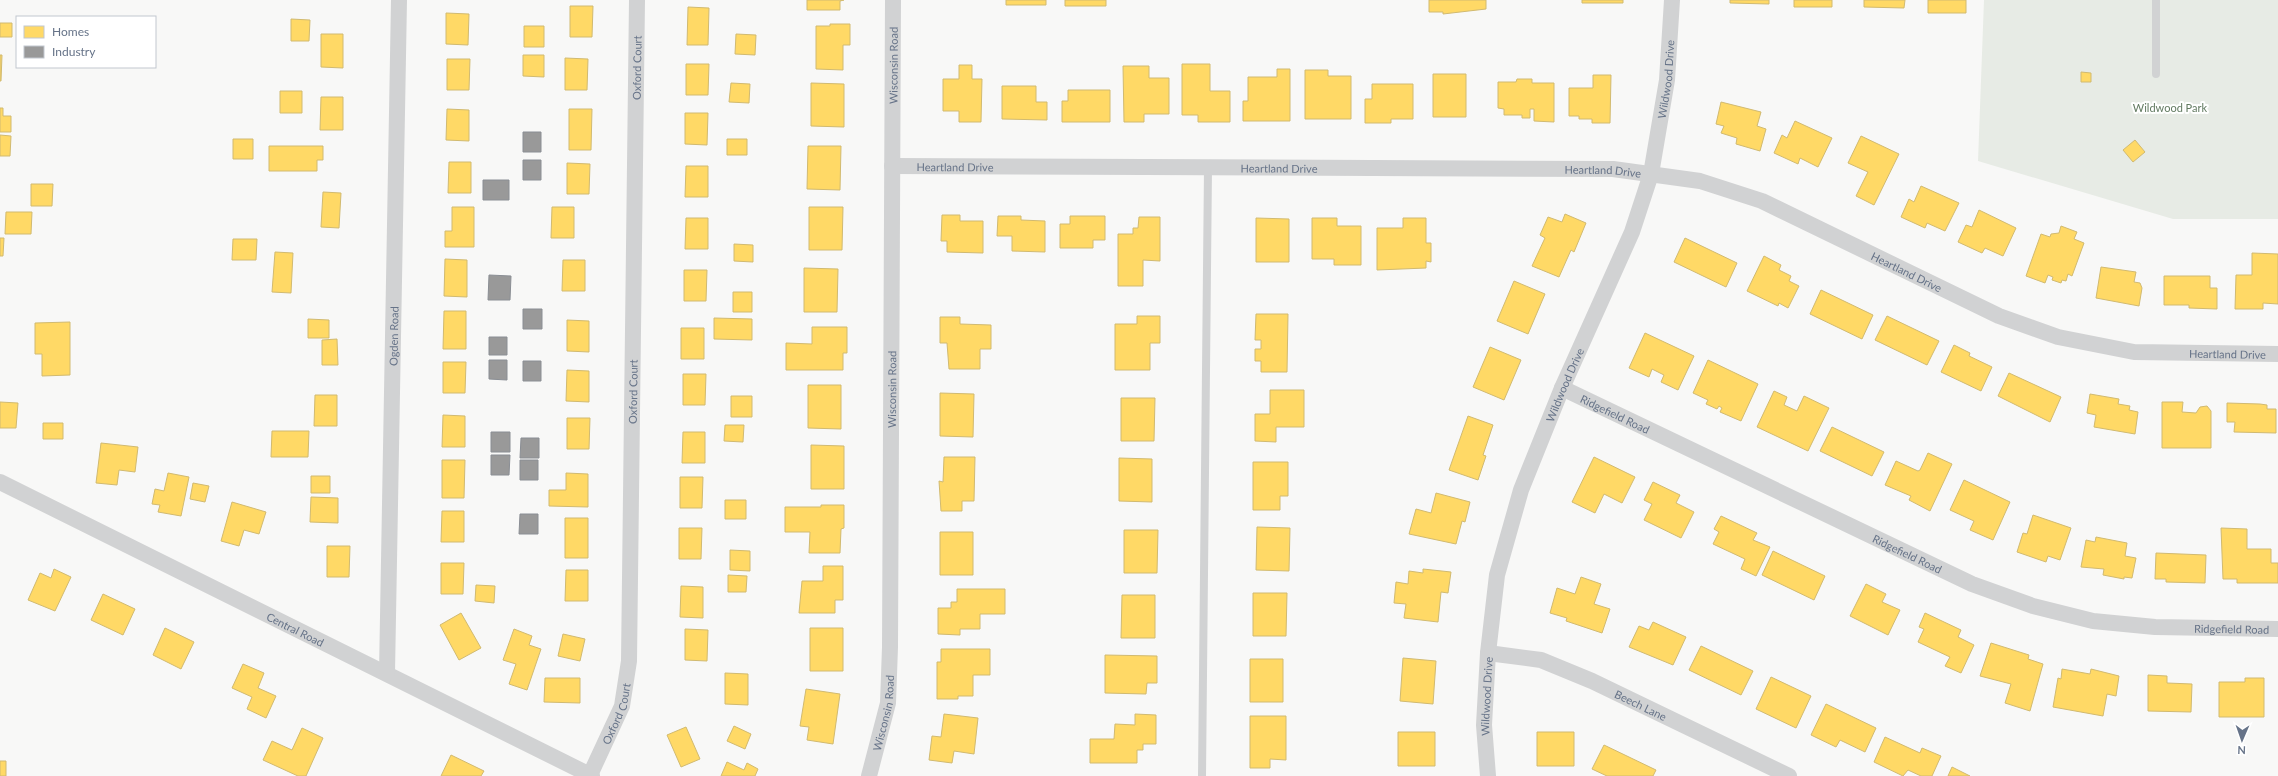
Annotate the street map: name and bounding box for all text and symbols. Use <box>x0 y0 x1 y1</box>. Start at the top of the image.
legend <box>16 16 156 68</box>
text: Homes <box>52 24 89 39</box>
street label: Wisconsin Road <box>886 27 899 104</box>
street label: Oxford Court <box>629 35 643 100</box>
street label: Wildwood Drive <box>1654 39 1676 120</box>
text: Industry <box>52 44 96 59</box>
park label: Wildwood Park <box>2133 101 2208 114</box>
street label: Heartland Drive <box>916 160 994 173</box>
street label: Heartland Drive <box>1240 161 1318 174</box>
street label: Heartland Drive <box>1564 162 1642 179</box>
street label: Heartland Drive <box>1869 249 1944 294</box>
street label: Ogden Road <box>386 306 400 366</box>
street label: Wildwood Drive <box>1543 345 1586 423</box>
street label: Heartland Drive <box>2189 346 2266 360</box>
street label: Wisconsin Road <box>885 351 898 428</box>
street label: Oxford Court <box>625 359 639 424</box>
street label: Ridgefield Road <box>1578 391 1652 436</box>
street label: Ridgefield Road <box>1871 531 1944 575</box>
street label: Central Road <box>265 609 326 648</box>
street label: Ridgefield Road <box>2194 621 2269 635</box>
street label: Wildwood Drive <box>1477 656 1494 736</box>
street label: Wisconsin Road <box>869 675 895 752</box>
street label: Oxford Court <box>599 682 632 746</box>
street label: Beech Lane <box>1613 687 1669 723</box>
north arrow <box>2222 720 2262 760</box>
text: N <box>2237 744 2246 757</box>

